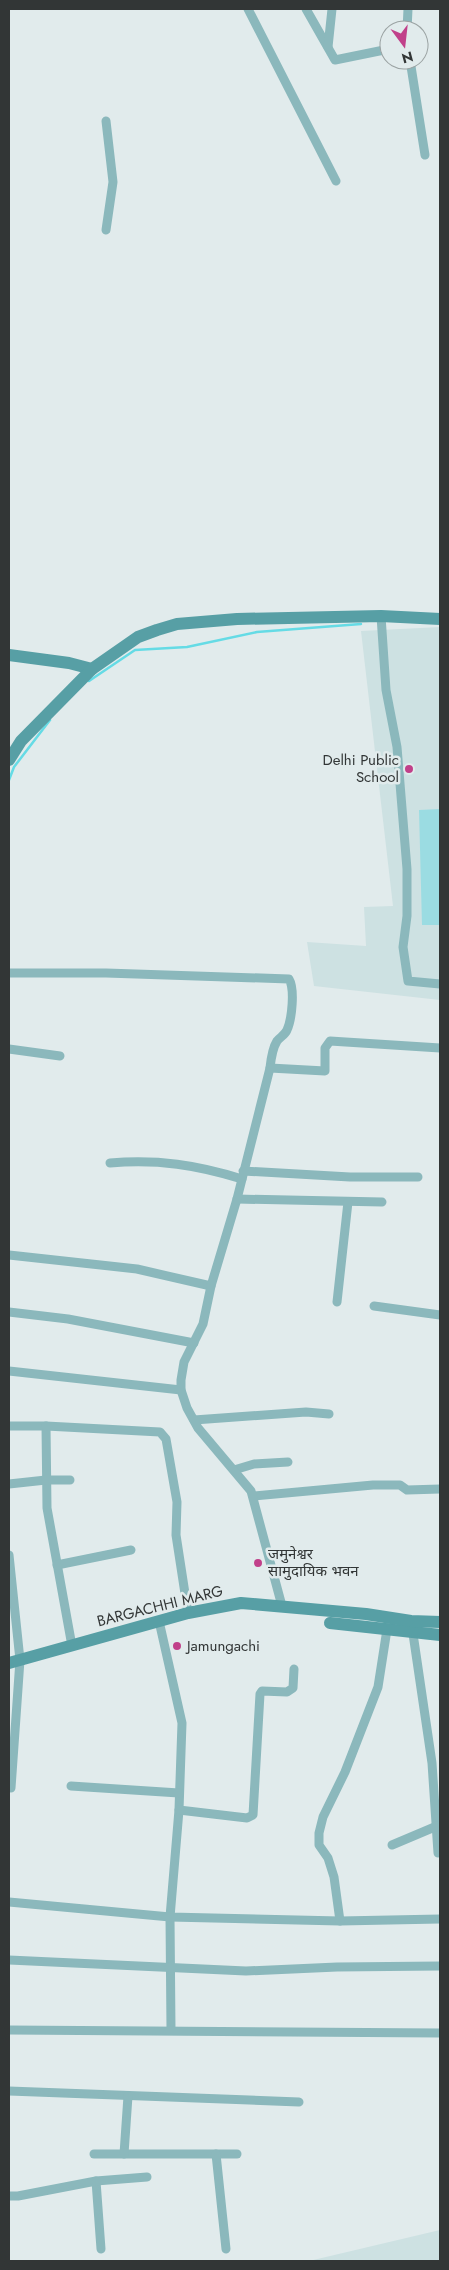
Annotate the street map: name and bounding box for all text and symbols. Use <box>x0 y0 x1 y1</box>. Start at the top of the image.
north arrow <box>379 20 429 70</box>
text: N <box>399 46 415 69</box>
place label: Delhi Public School <box>322 749 399 788</box>
marker: Delhi Public School <box>403 763 415 775</box>
place label: जमुनेश्वर सामुदायिक भवन <box>268 1543 359 1582</box>
marker: जमुनेश्वर सामुदायिक भवन <box>252 1557 264 1569</box>
street label: BARGACHHI MARG <box>95 1580 225 1632</box>
place label: Jamungachi <box>185 1635 260 1657</box>
marker: Jamungachi <box>171 1640 183 1652</box>

